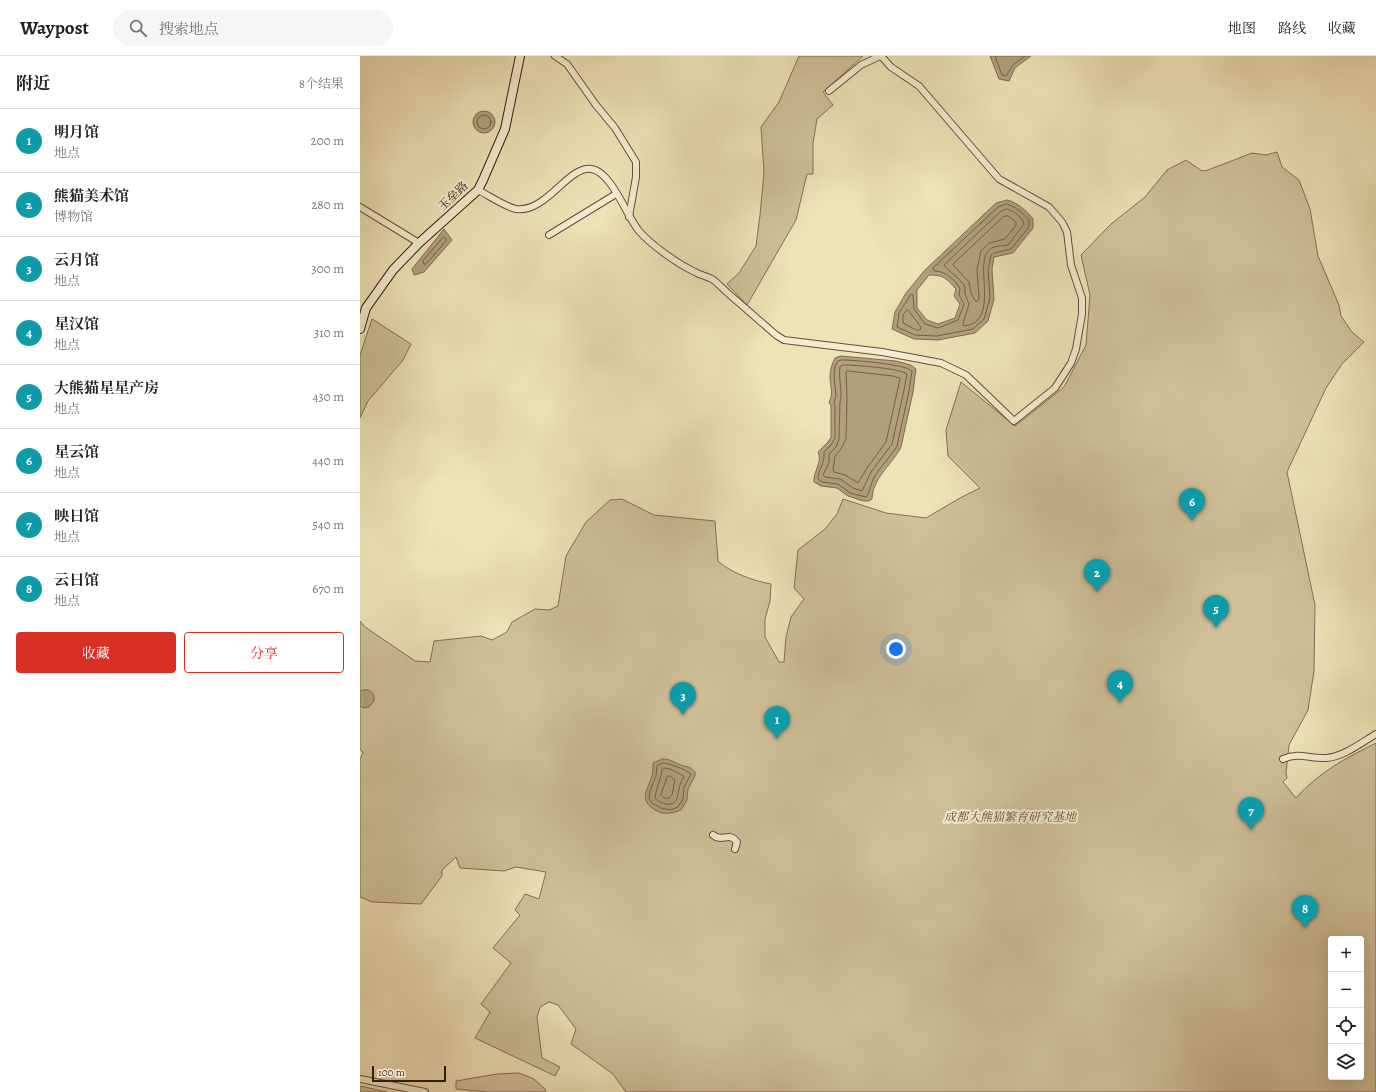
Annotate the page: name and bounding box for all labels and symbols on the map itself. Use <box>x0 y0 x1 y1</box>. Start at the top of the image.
street label: 玉垒路 <box>434 178 472 214</box>
pin: 6 <box>1179 488 1205 521</box>
pin: 2 <box>1084 559 1110 592</box>
pin: 5 <box>1203 595 1229 628</box>
your location <box>886 639 906 659</box>
pin: 4 <box>1107 670 1133 703</box>
pin: 3 <box>670 682 696 715</box>
pin: 1 <box>764 706 790 739</box>
pin: 7 <box>1238 797 1264 830</box>
park label: 成都大熊猫繁育研究基地 <box>944 809 1078 825</box>
pin: 8 <box>1292 895 1318 928</box>
scale bar <box>372 1064 446 1083</box>

